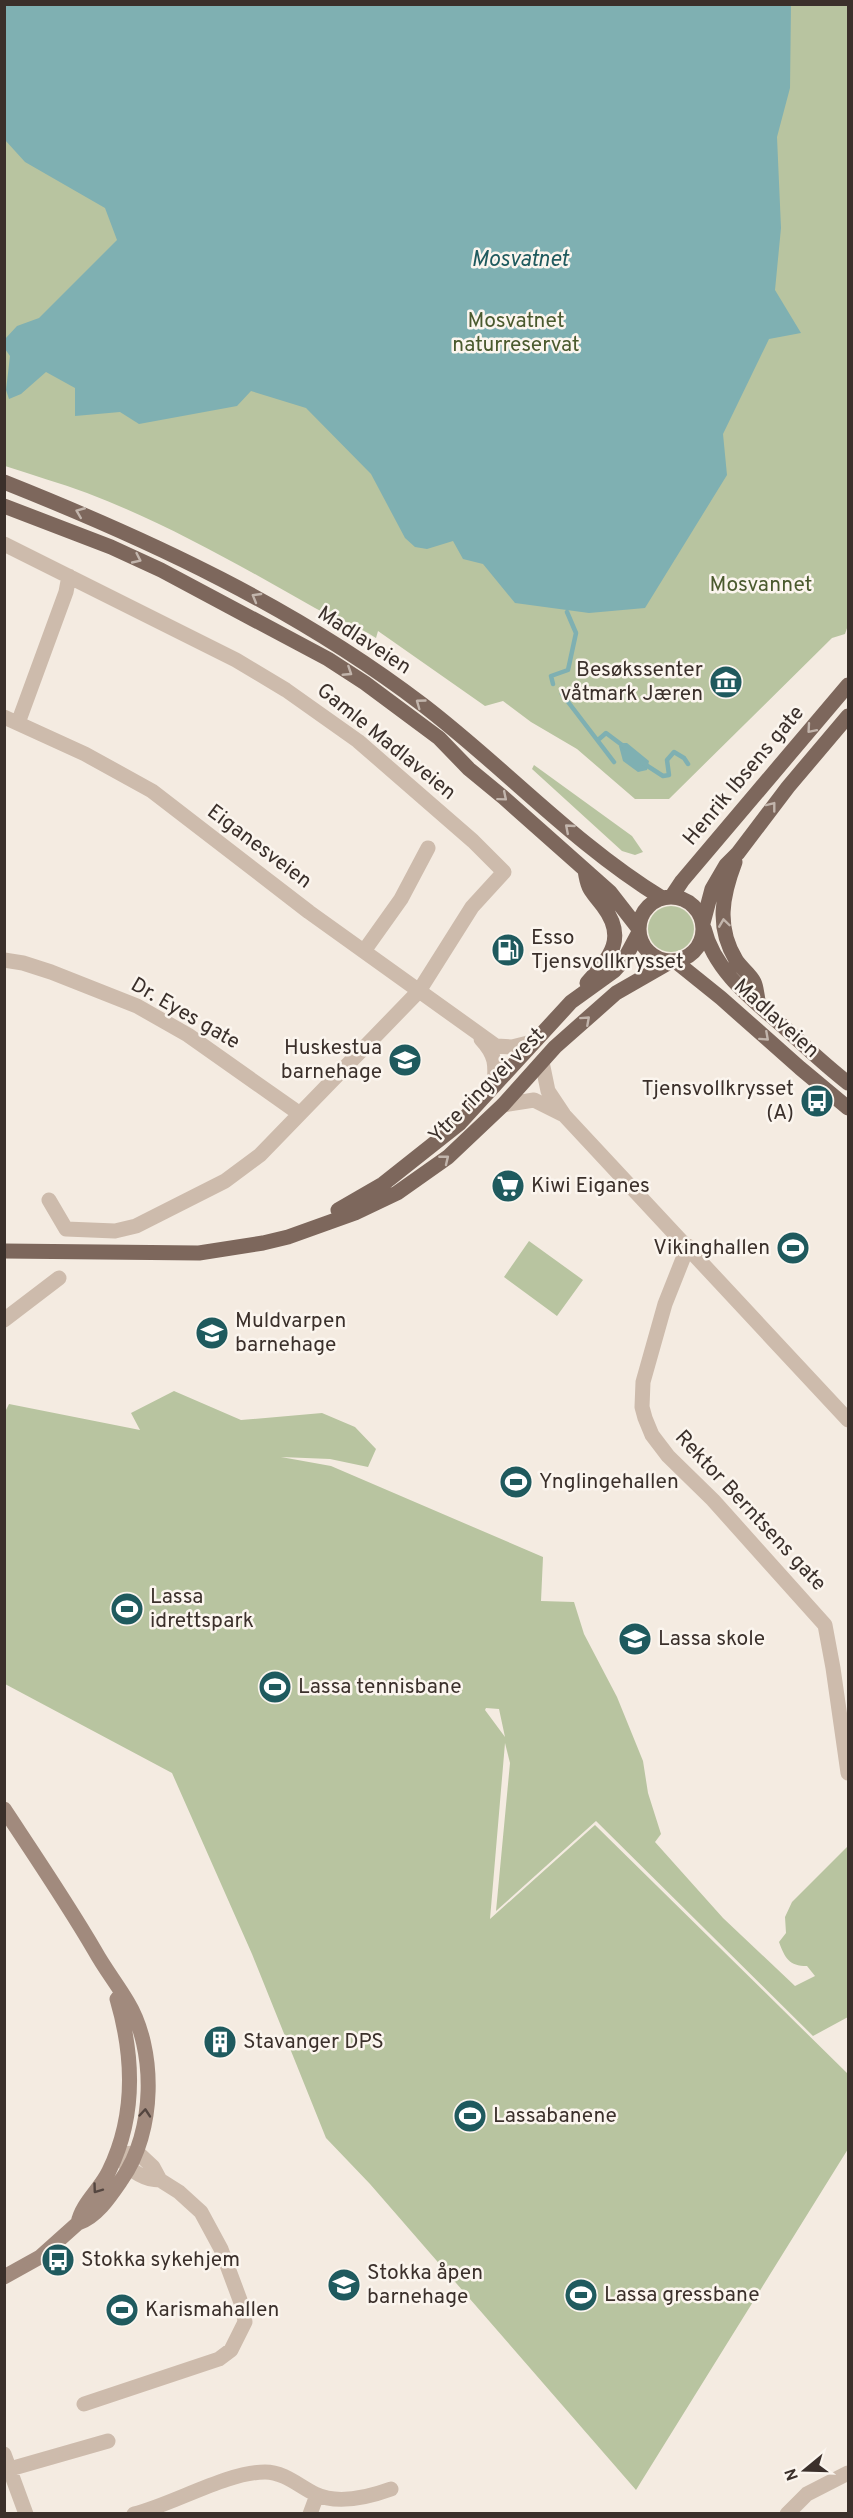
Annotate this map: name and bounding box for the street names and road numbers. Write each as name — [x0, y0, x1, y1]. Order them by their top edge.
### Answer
street label: Madlaveien — [312, 601, 416, 681]
street label: Gamle Madlaveien — [311, 677, 461, 807]
street label: Henrik Ibsens gate — [677, 700, 811, 852]
street label: Eiganesveien — [201, 799, 317, 895]
street label: Dr. Eyes gate — [126, 972, 244, 1056]
street label: Madlaveien — [727, 973, 825, 1065]
street label: Ytre ringvei vest — [423, 1022, 551, 1150]
street label: Rektor Berntsens gate — [668, 1425, 832, 1597]

